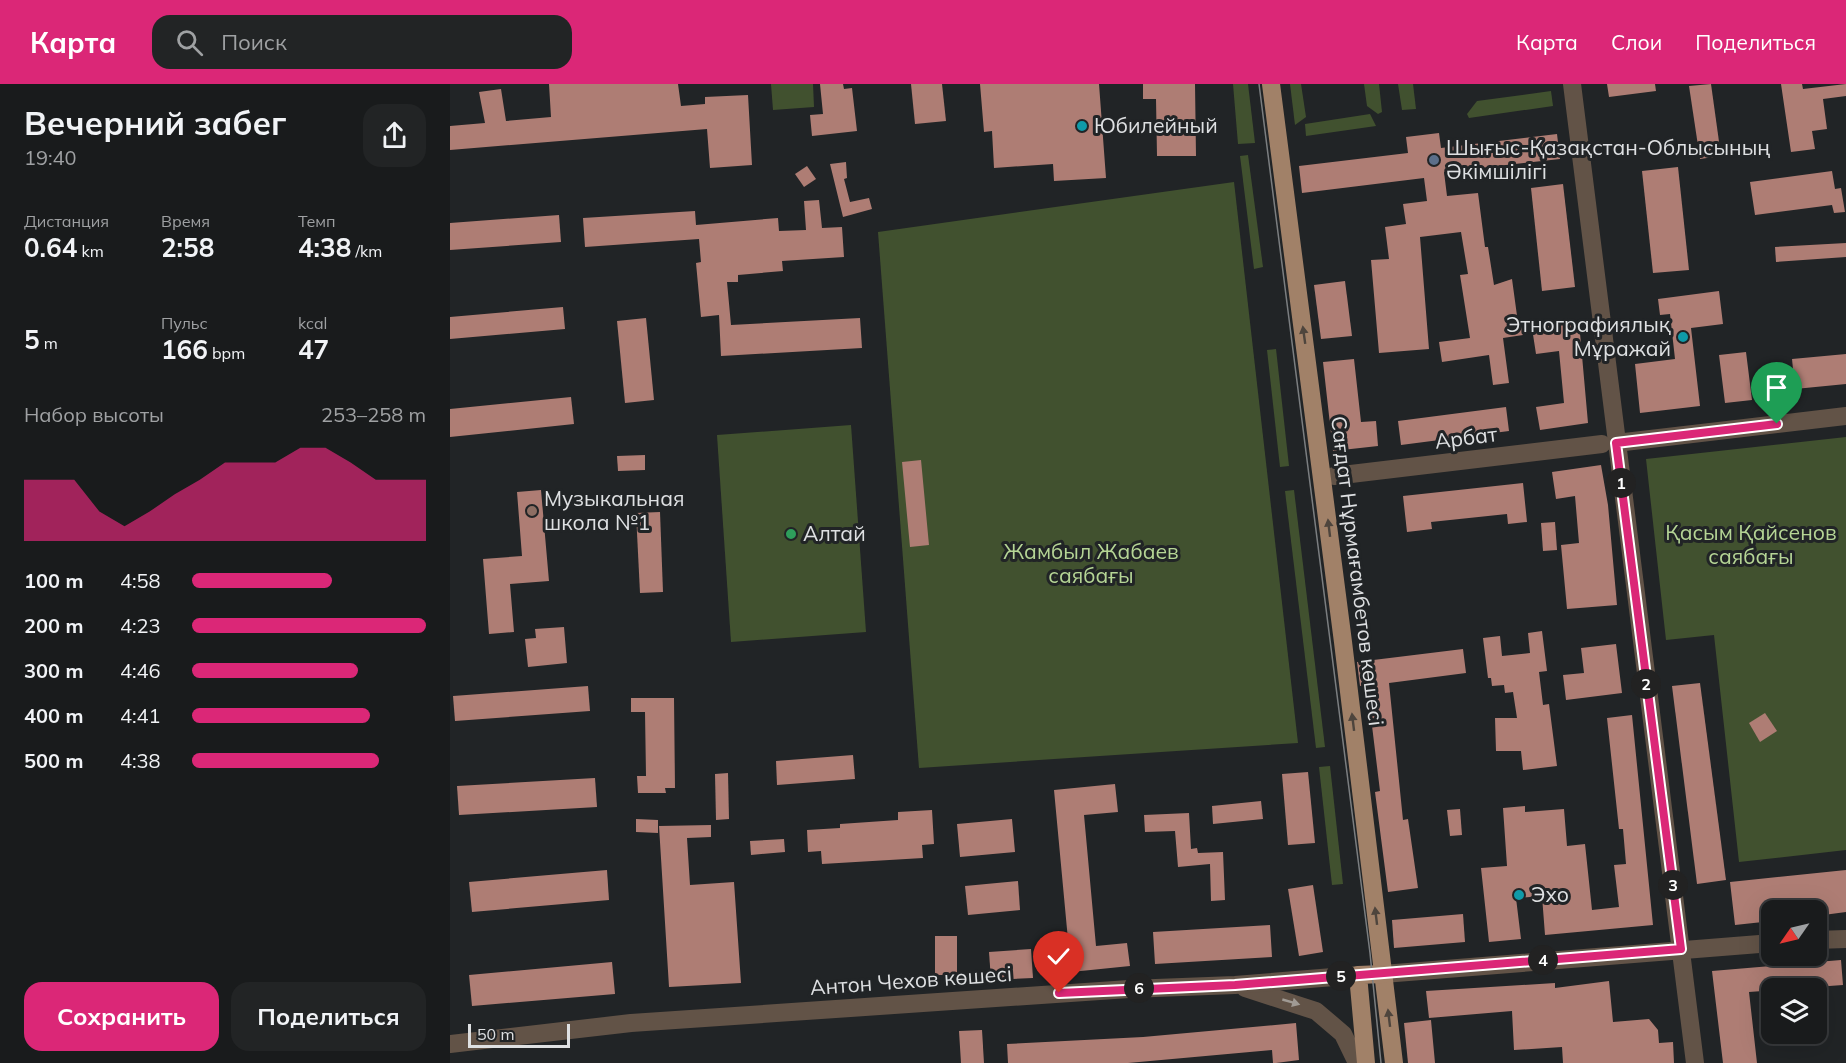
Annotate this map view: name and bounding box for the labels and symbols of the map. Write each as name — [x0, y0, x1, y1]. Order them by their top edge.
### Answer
place label: Юбилейный — [1094, 112, 1218, 138]
marker: Юбилейный — [1075, 119, 1089, 133]
place label: Шығыс-Қазақстан-Облысының Әкімшілігі — [1446, 134, 1770, 184]
marker: Шығыс-Қазақстан-Облысының Әкімшілігі — [1427, 153, 1441, 167]
place label: Этнографиялық Мұражай — [1506, 311, 1671, 361]
one-way arrow — [1300, 325, 1309, 344]
marker: Этнографиялық Мұражай — [1676, 330, 1690, 344]
pin — [1751, 362, 1802, 424]
street label: Сағдат Нұрмағамбетов көшесі — [1326, 414, 1390, 727]
street label: Арбат — [1433, 420, 1499, 454]
pin: 1 — [1606, 468, 1636, 498]
place label: Музыкальная школа №1 — [544, 485, 685, 535]
marker: Музыкальная школа №1 — [525, 504, 539, 518]
one-way arrow — [1324, 519, 1334, 538]
park label: Қасым Қайсенов саябағы — [1665, 519, 1837, 569]
place label: Алтай — [803, 520, 866, 546]
marker: Алтай — [784, 527, 798, 541]
park label: Жамбыл Жабаев саябағы — [1003, 538, 1179, 588]
pin: 2 — [1631, 669, 1661, 699]
one-way arrow — [1348, 712, 1358, 731]
pin: 3 — [1658, 870, 1688, 900]
place label: Эхо — [1531, 881, 1569, 907]
marker: Эхо — [1512, 888, 1526, 902]
north arrow — [1761, 900, 1827, 966]
one-way arrow — [1372, 906, 1381, 925]
pin — [1033, 931, 1084, 993]
pin: 4 — [1528, 945, 1558, 975]
street label: Антон Чехов көшесі — [809, 960, 1013, 1000]
pin: 5 — [1326, 961, 1356, 991]
pin: 6 — [1124, 973, 1154, 1003]
one-way arrow — [1282, 997, 1300, 1007]
one-way arrow — [1384, 1009, 1394, 1028]
scale bar — [468, 1021, 570, 1048]

